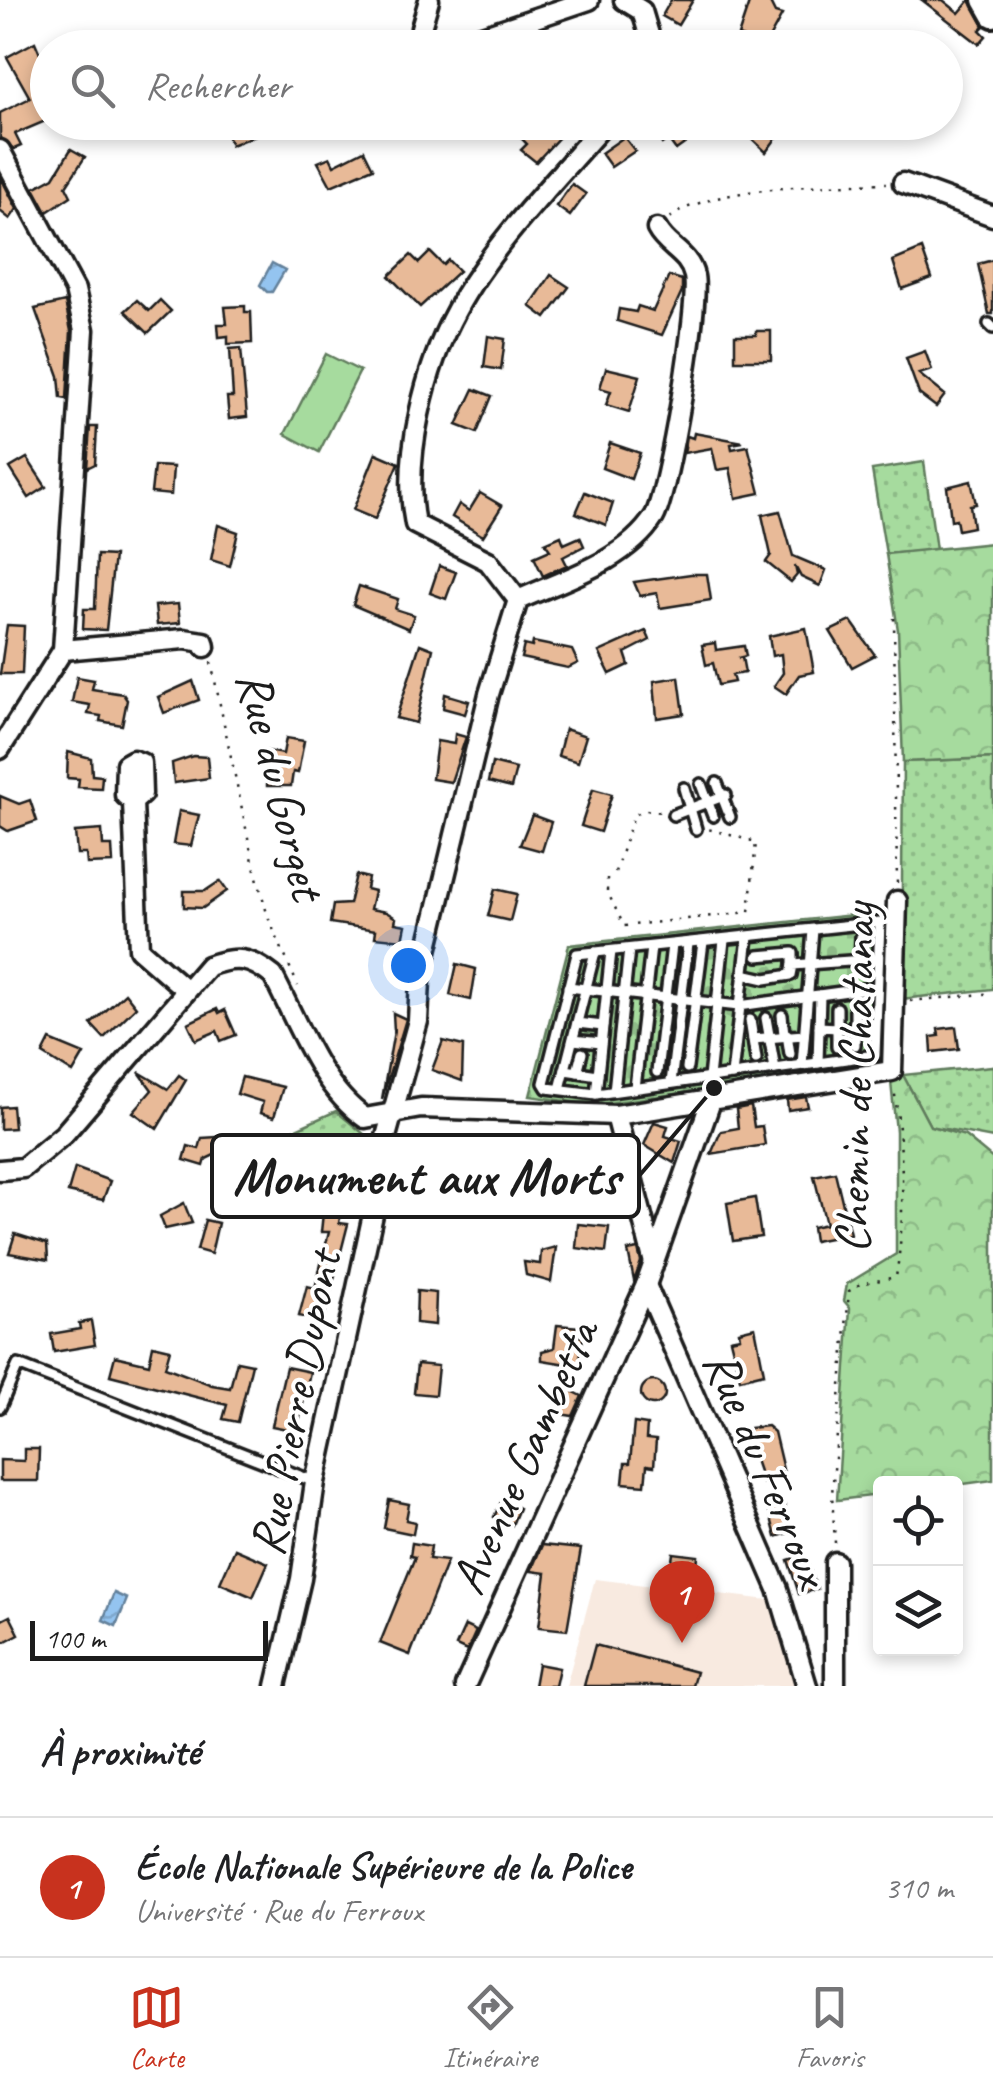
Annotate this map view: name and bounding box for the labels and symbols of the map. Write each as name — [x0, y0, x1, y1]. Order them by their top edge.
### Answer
street label: Rue du Gorget — [222, 664, 341, 910]
street label: Chemin de Chatanay — [820, 899, 890, 1254]
your location — [383, 940, 434, 991]
callout: Monument aux Morts — [212, 1135, 639, 1217]
text: Monument aux Morts — [233, 1144, 624, 1210]
street label: Rue Pierre Dupont — [235, 1241, 356, 1561]
street label: Avenue Gambetta — [436, 1306, 614, 1604]
street label: Rue du Ferroux — [689, 1341, 846, 1599]
pin: 1 — [650, 1560, 714, 1643]
scale bar — [30, 1616, 268, 1660]

